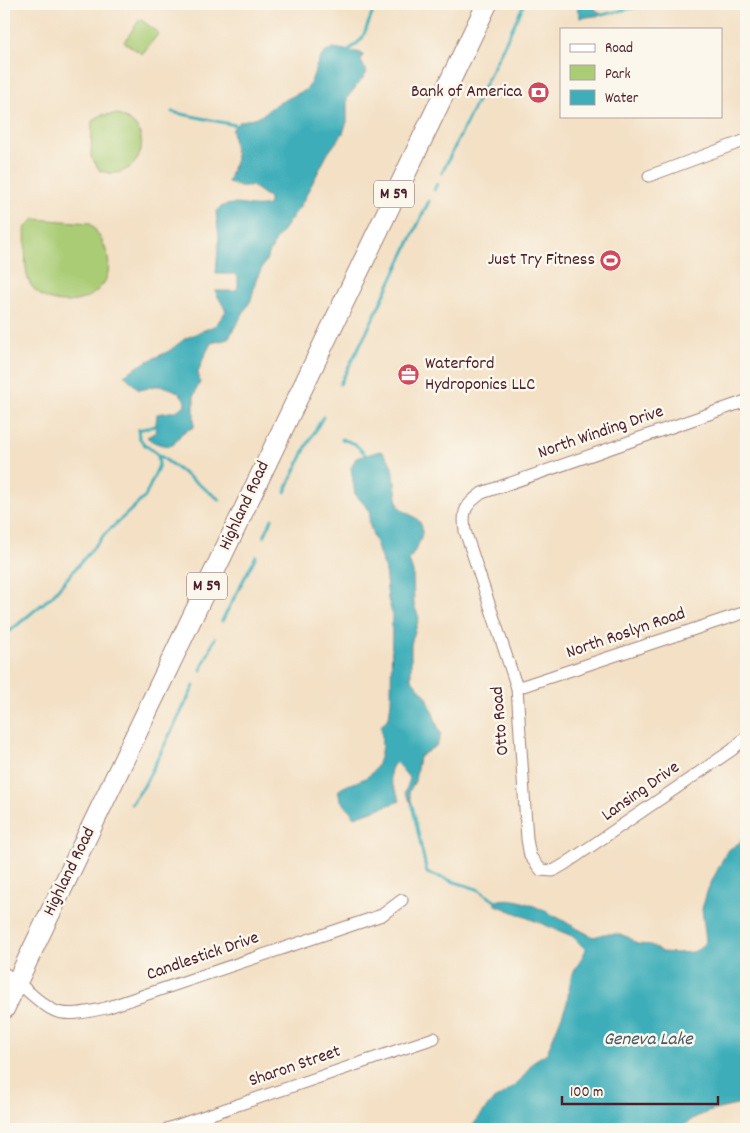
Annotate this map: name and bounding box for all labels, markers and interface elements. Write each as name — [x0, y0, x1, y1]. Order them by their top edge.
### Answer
legend — [560, 28, 722, 118]
text: Road — [605, 38, 633, 60]
text: Park — [605, 64, 631, 86]
place label: Bank of America — [411, 80, 523, 105]
bank icon: Bank of America — [526, 80, 550, 104]
text: Water — [605, 88, 639, 110]
road number: M 59 — [374, 180, 414, 208]
place label: Just Try Fitness — [488, 248, 595, 273]
sports icon: Just Try Fitness — [599, 248, 623, 272]
place label: Waterford Hydroponics LLC — [425, 352, 535, 398]
office icon: Waterford Hydroponics LLC — [397, 362, 421, 386]
street label: North Winding Drive — [535, 400, 667, 466]
street label: Highland Road — [213, 457, 277, 555]
road number: M 59 — [187, 572, 227, 600]
street label: North Roslyn Road — [563, 602, 689, 666]
street label: Otto Road — [486, 685, 516, 757]
street label: Lansing Drive — [597, 756, 685, 828]
street label: Highland Road — [38, 823, 102, 921]
street label: Candlestick Drive — [144, 926, 263, 988]
water label: Geneva Lake — [603, 1027, 694, 1054]
street label: Sharon Street — [246, 1040, 345, 1094]
scale bar — [562, 1073, 719, 1105]
text: 100 m — [570, 1082, 603, 1104]

